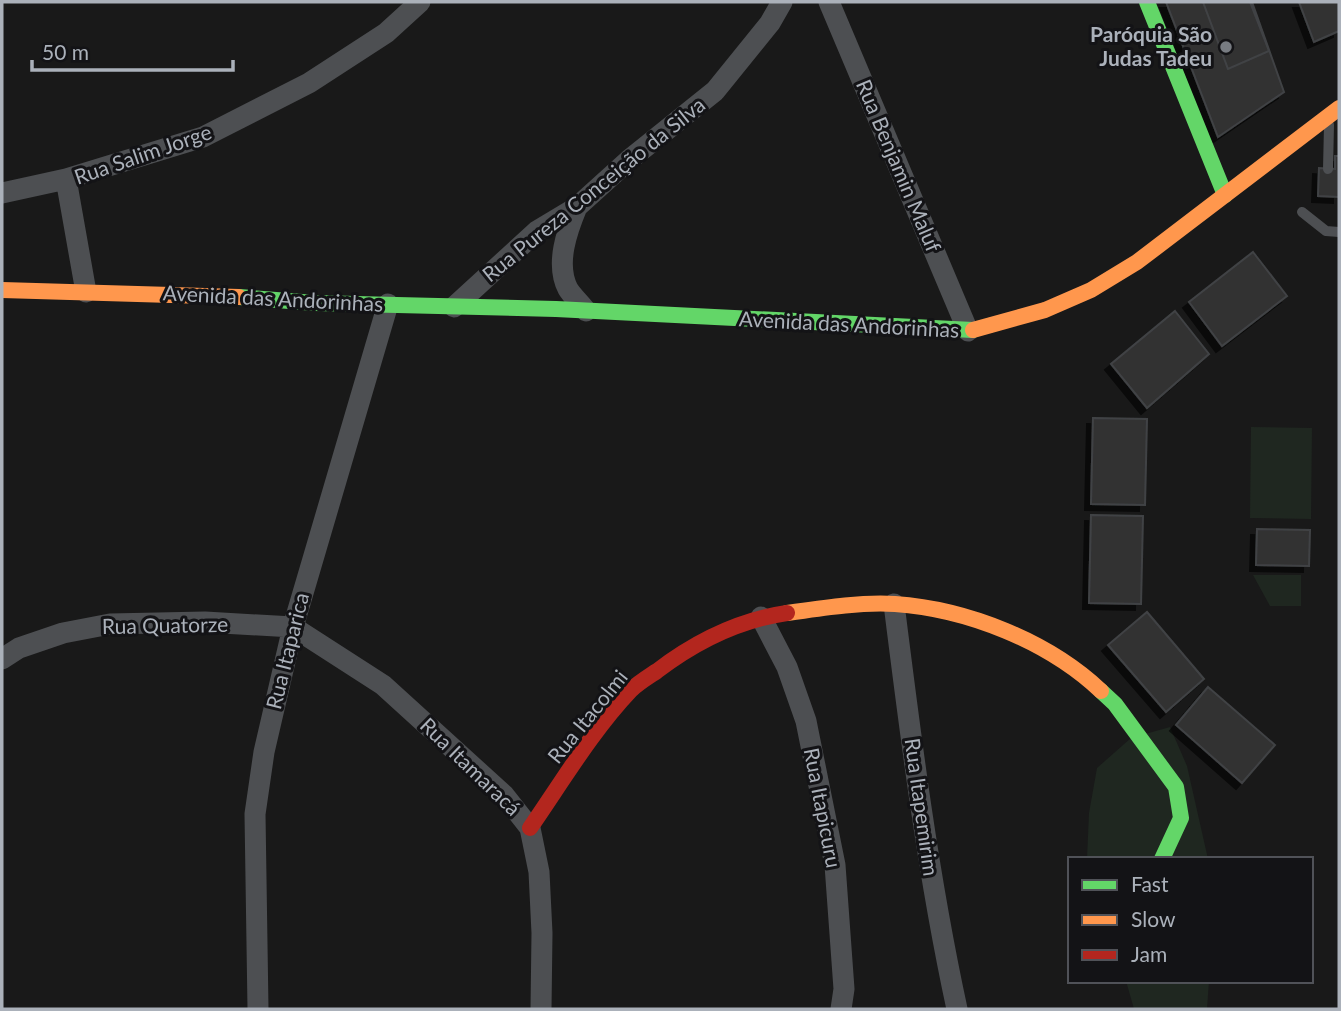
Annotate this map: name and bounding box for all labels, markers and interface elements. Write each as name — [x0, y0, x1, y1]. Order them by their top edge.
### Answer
place label: Paróquia São Judas Tadeu — [1090, 21, 1212, 70]
scale bar — [32, 28, 233, 72]
text: 50 m — [42, 39, 89, 64]
marker: Paróquia São Judas Tadeu — [1218, 39, 1234, 55]
street label: Rua Benjamin Maluf — [852, 75, 947, 256]
street label: Rua Pureza Conceição da Silva — [477, 91, 709, 286]
street label: Rua Salim Jorge — [71, 118, 214, 189]
street label: Avenida das Andorinhas — [162, 279, 384, 316]
street label: Avenida das Andorinhas — [738, 305, 960, 342]
street label: Rua Itaparica — [260, 590, 313, 711]
street label: Rua Quatorze — [102, 611, 228, 638]
street label: Rua Itacolmi — [542, 664, 632, 768]
street label: Rua Itamaracá — [416, 712, 526, 820]
street label: Rua Itapemirim — [900, 736, 945, 877]
street label: Rua Itapicuru — [800, 746, 847, 870]
legend — [1068, 857, 1313, 983]
text: Fast — [1131, 871, 1169, 896]
text: Slow — [1131, 906, 1176, 931]
text: Jam — [1131, 941, 1167, 966]

